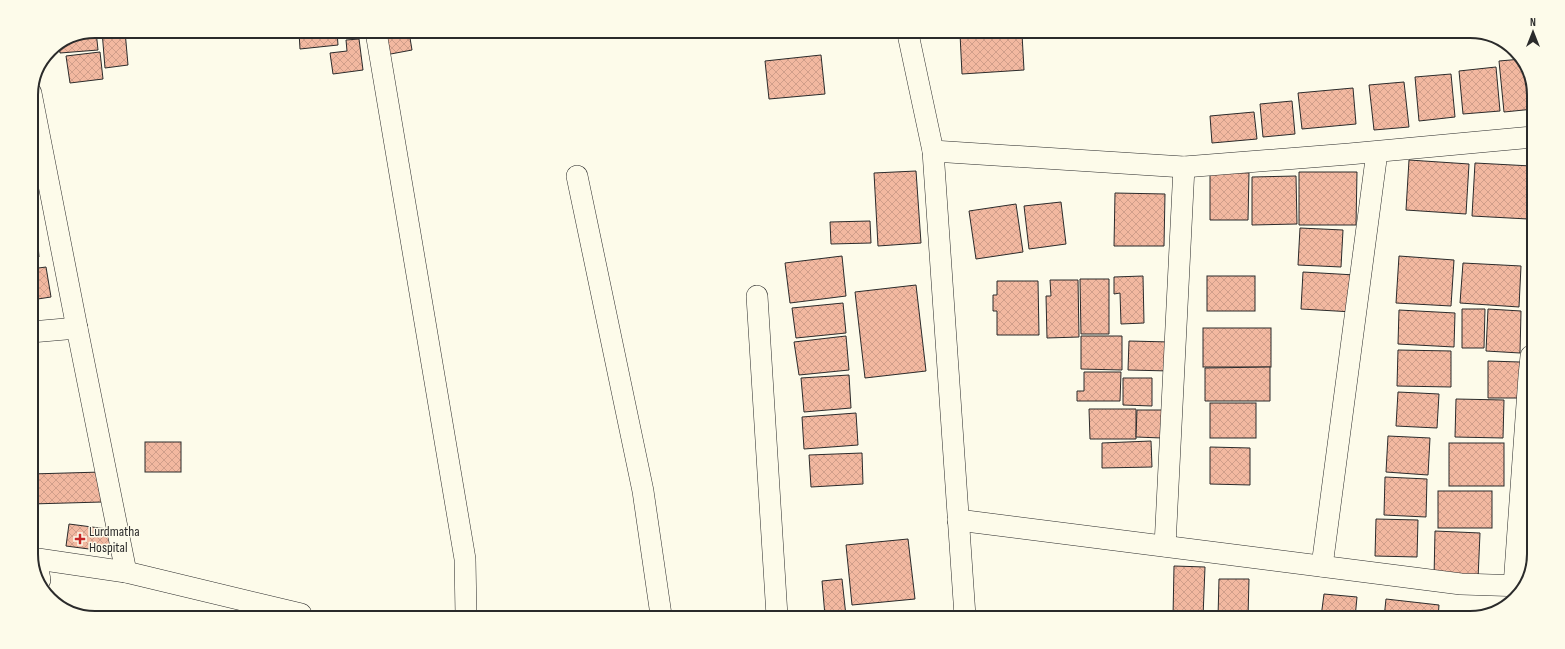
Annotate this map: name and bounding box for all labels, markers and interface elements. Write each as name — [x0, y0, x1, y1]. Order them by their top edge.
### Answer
north arrow — [1513, 12, 1553, 52]
text: N — [1530, 16, 1536, 29]
place label: Lurdmatha Hospital — [89, 523, 140, 556]
marker: Lurdmatha Hospital — [74, 533, 86, 545]

